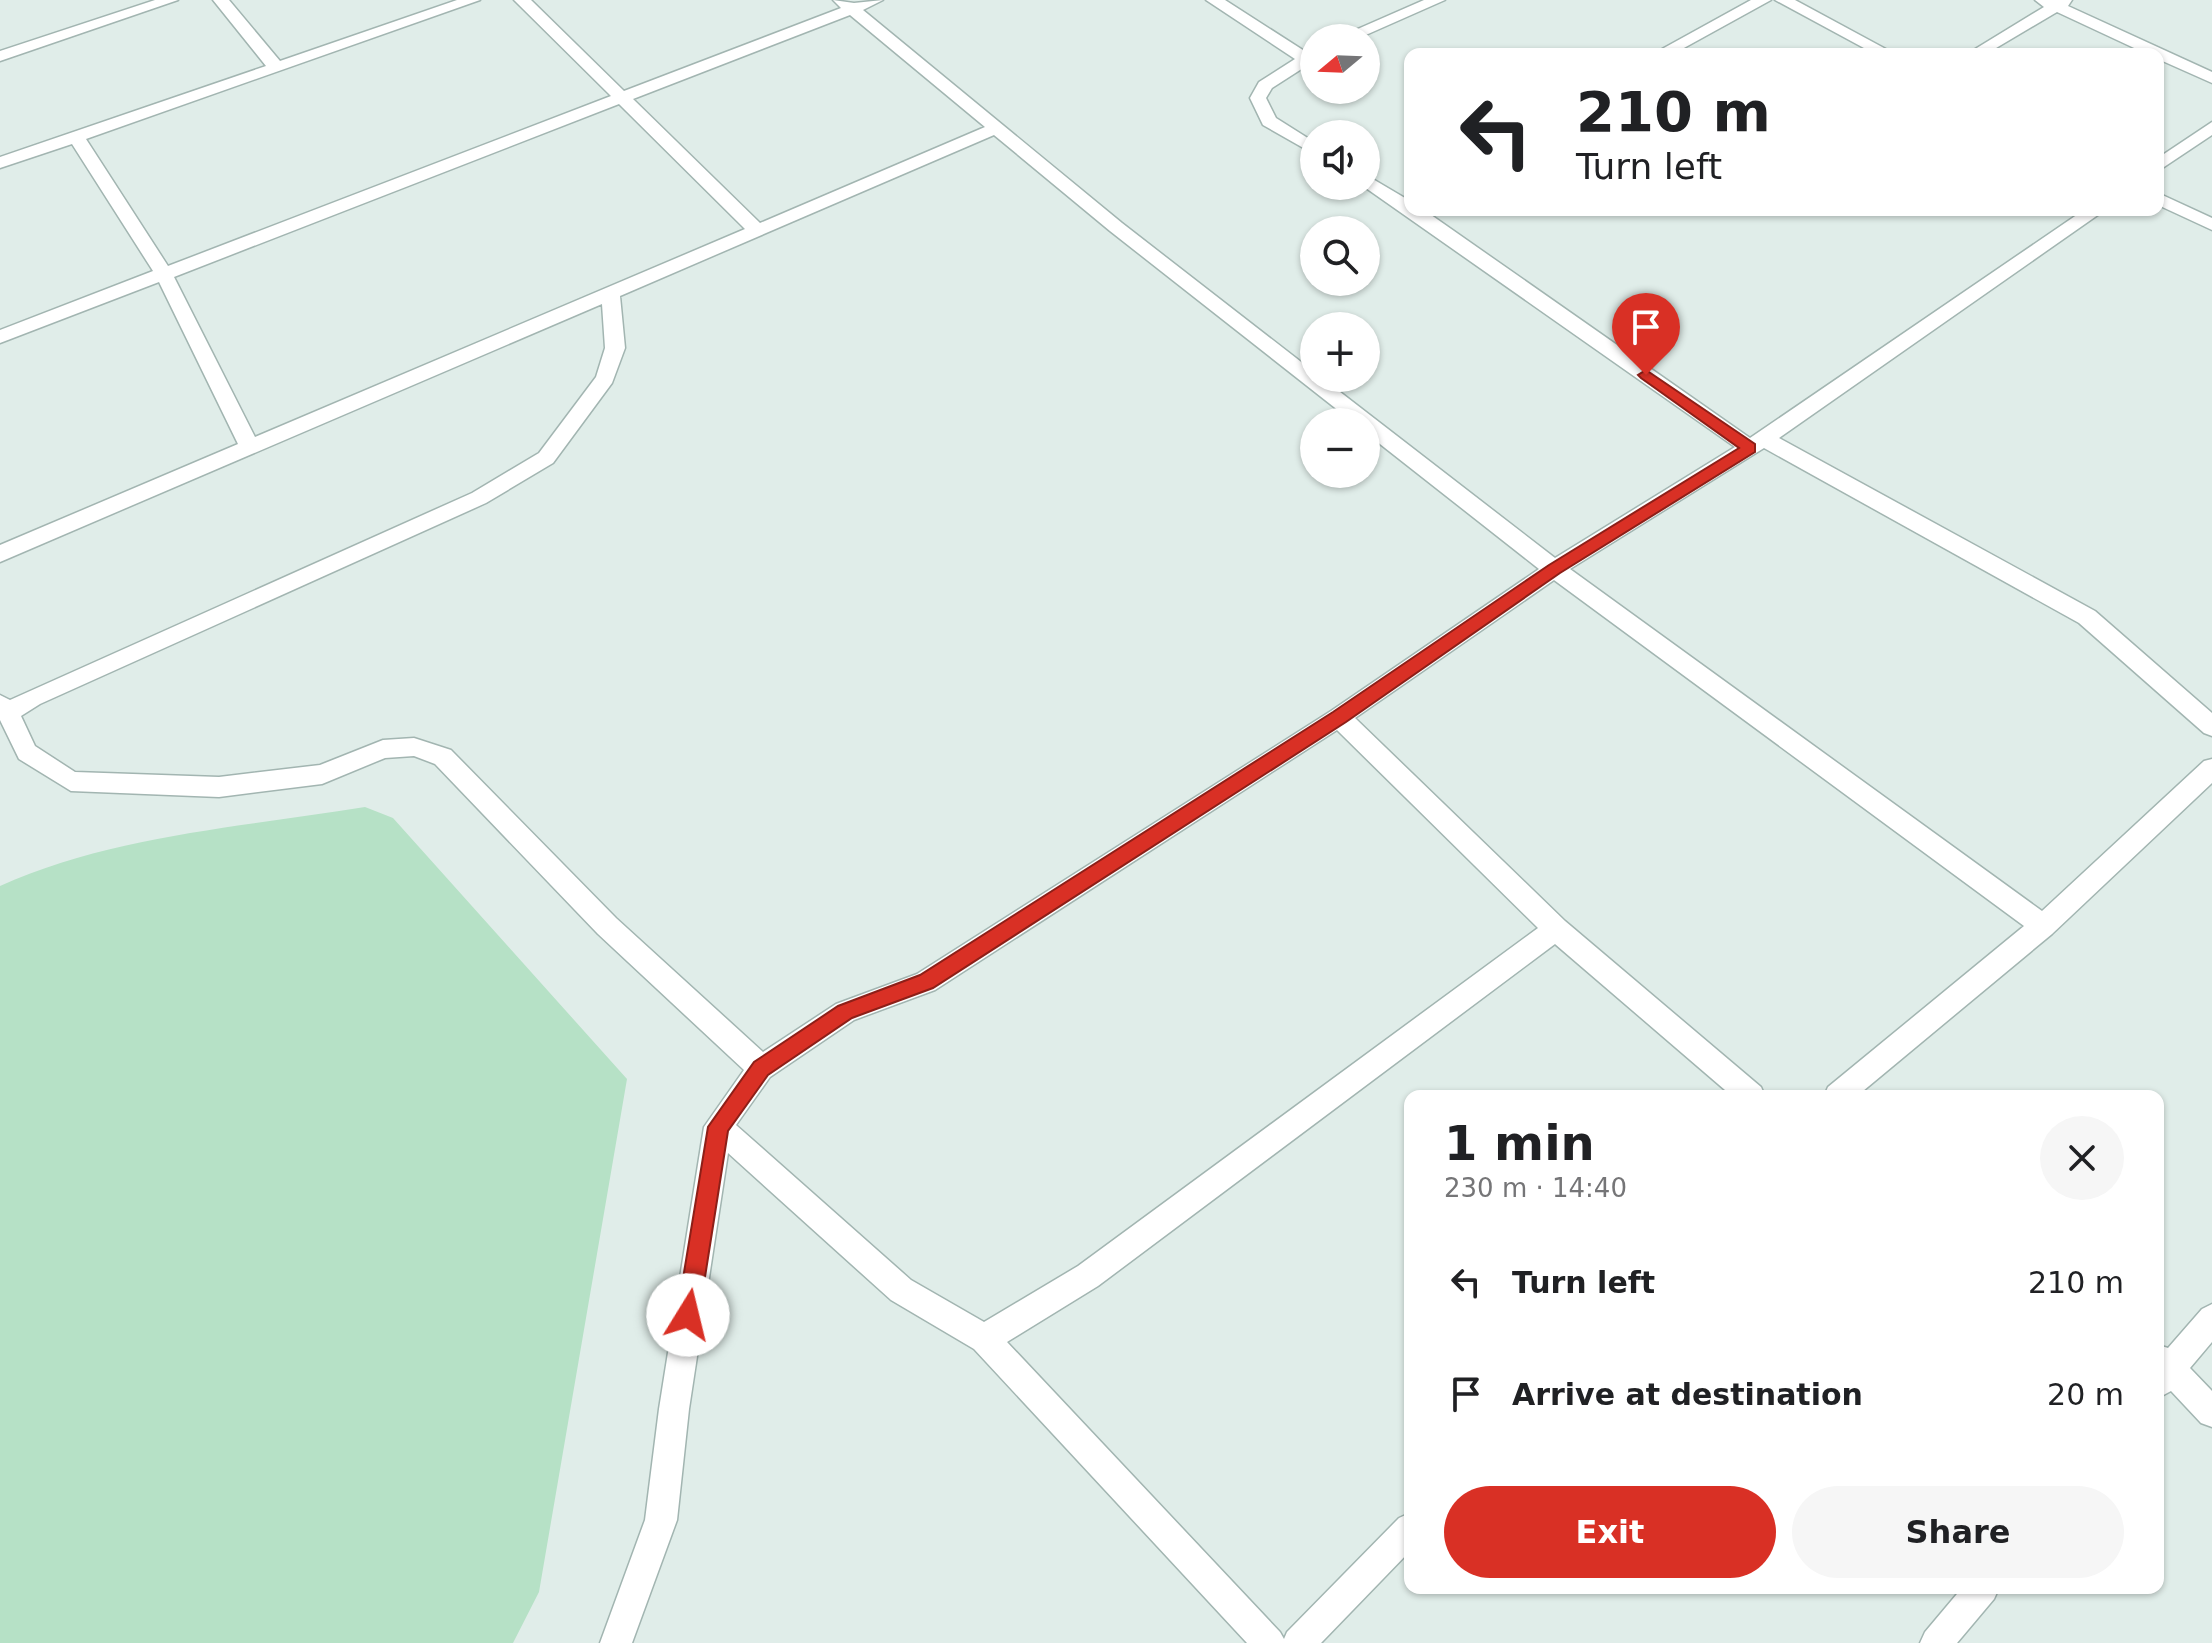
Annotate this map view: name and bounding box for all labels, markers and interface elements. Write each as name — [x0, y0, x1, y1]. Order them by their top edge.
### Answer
north arrow — [1300, 24, 1380, 104]
map controls — [1300, 24, 1380, 488]
text: 210 m — [1576, 79, 1771, 144]
icon: left — [1444, 80, 1548, 184]
button: sound — [1300, 120, 1380, 200]
text: Turn left — [1576, 146, 1722, 187]
button: search — [1300, 216, 1380, 296]
pin — [1612, 293, 1680, 375]
icon: arrive — [1624, 305, 1668, 349]
button: + — [1300, 312, 1380, 392]
button: − — [1300, 408, 1380, 488]
text: 1 min — [1444, 1115, 1595, 1171]
button: close — [2040, 1116, 2124, 1200]
text: 230 m · 14:40 — [1444, 1173, 1627, 1203]
icon: left — [1444, 1260, 1488, 1304]
text: Turn left — [1512, 1265, 1655, 1300]
text: 210 m — [2028, 1265, 2124, 1300]
position arrow — [646, 1273, 730, 1357]
icon: arrive — [1444, 1372, 1488, 1416]
text: Arrive at destination — [1512, 1377, 1863, 1412]
text: 20 m — [2047, 1377, 2124, 1412]
button: Exit — [1444, 1486, 1776, 1578]
button: Share — [1792, 1486, 2124, 1578]

